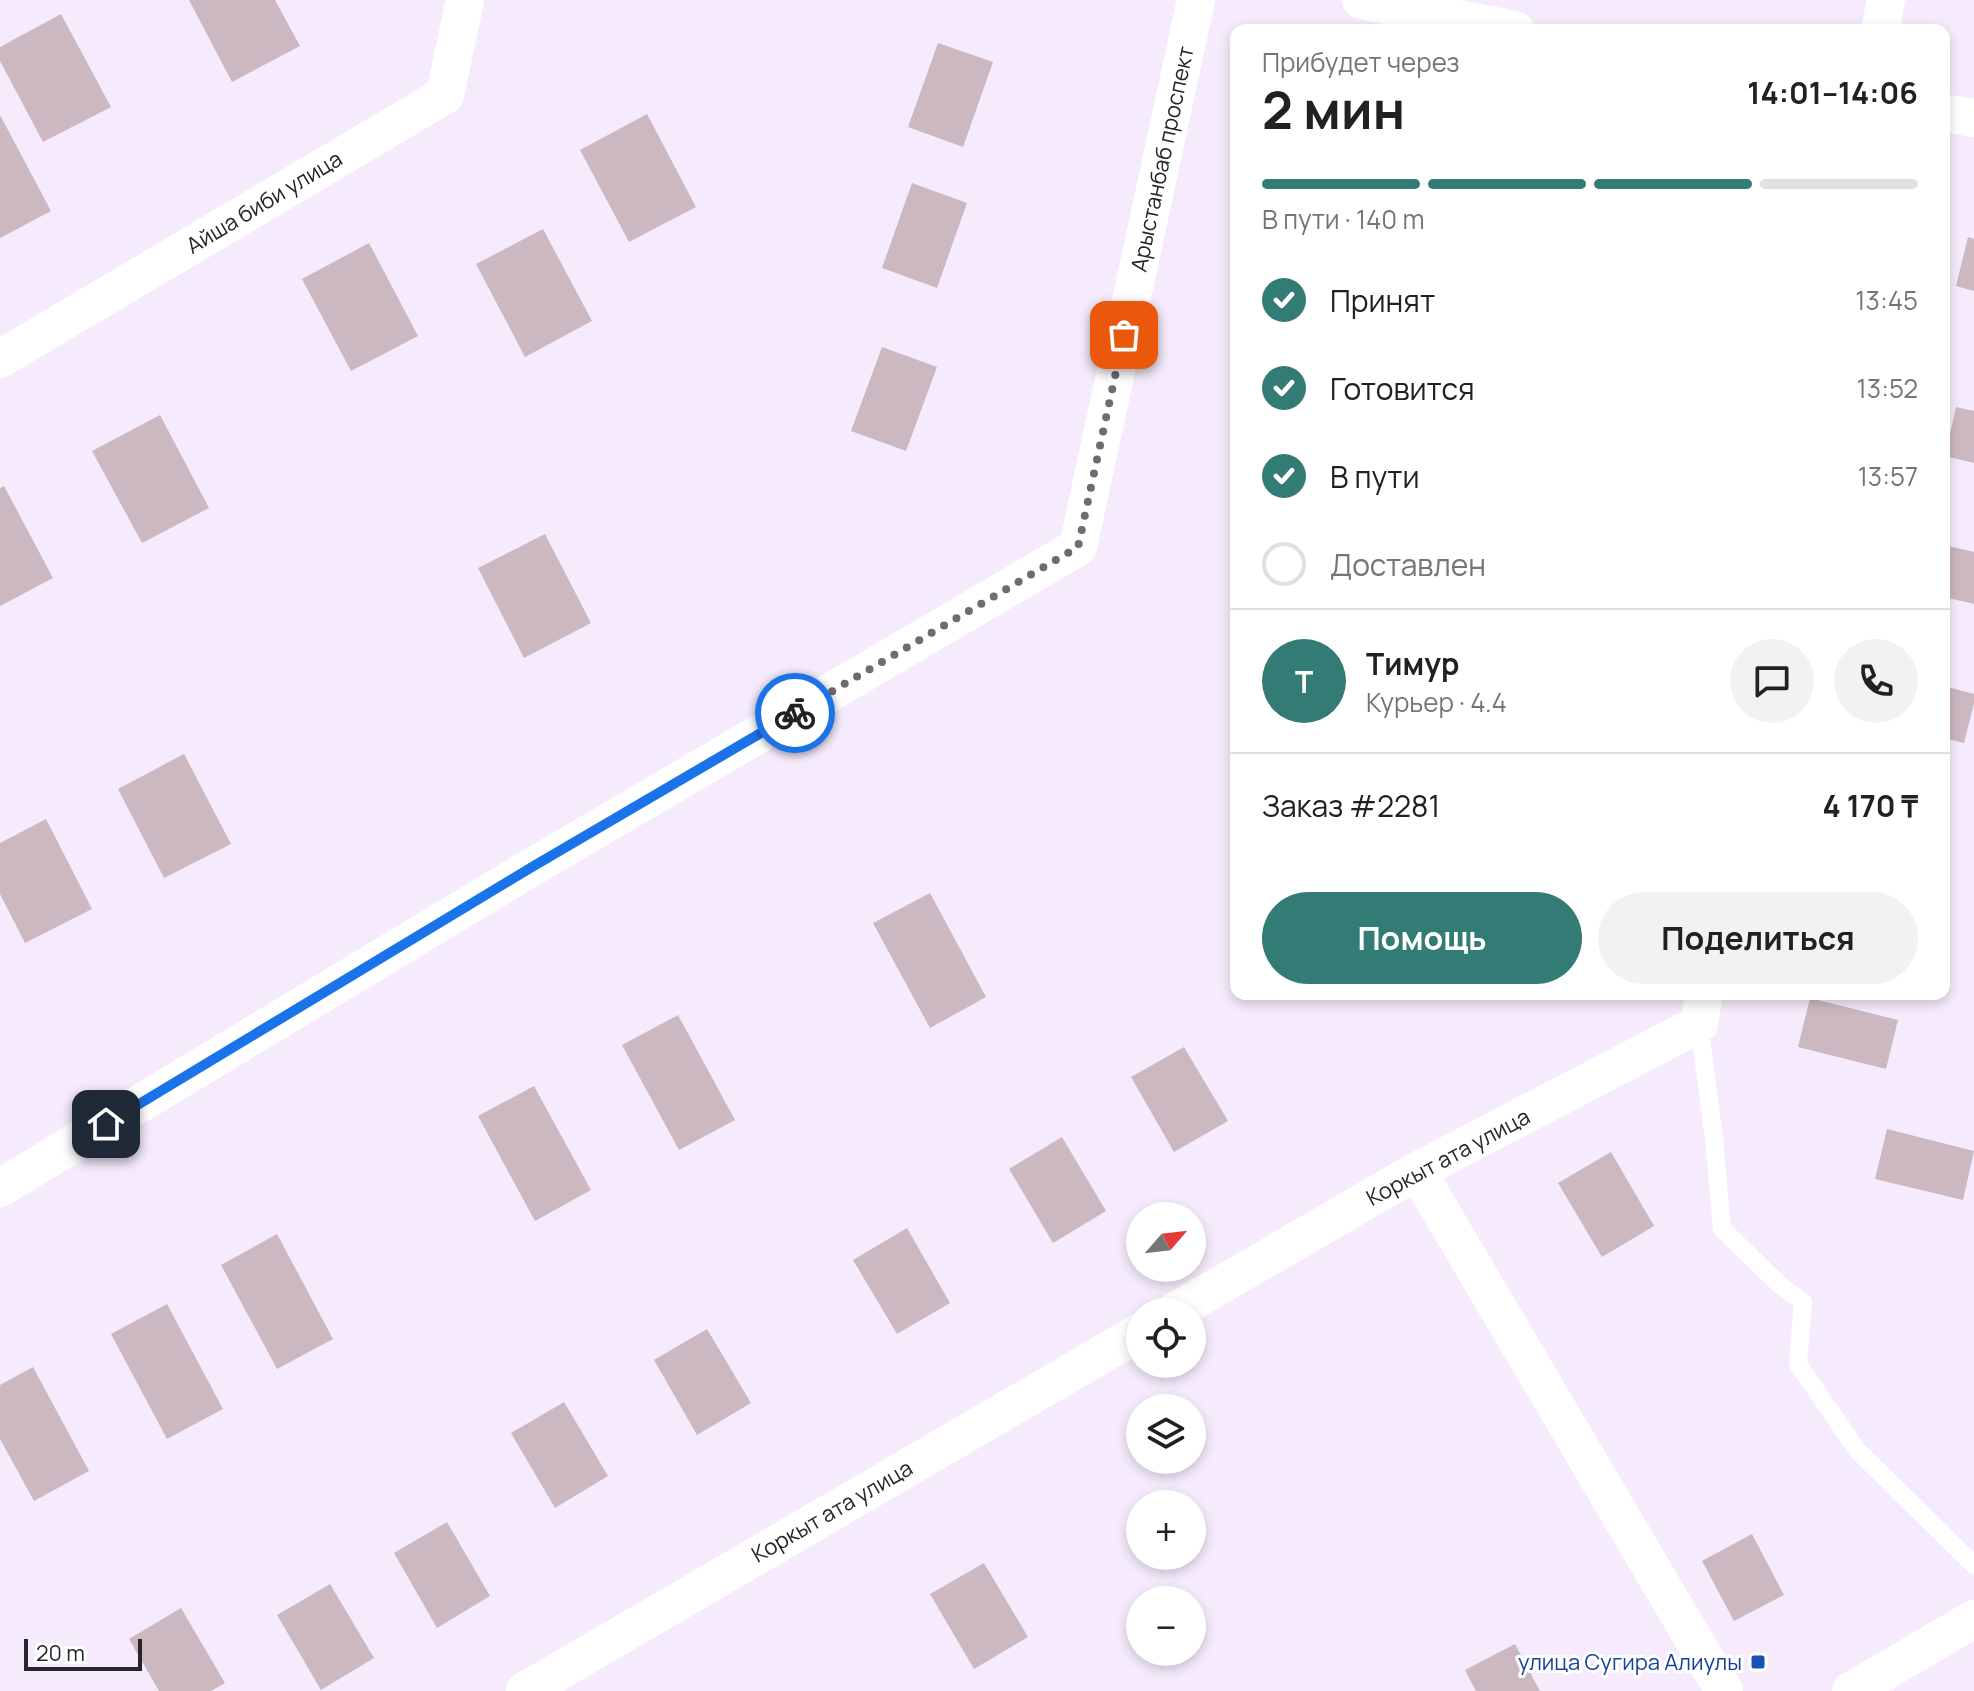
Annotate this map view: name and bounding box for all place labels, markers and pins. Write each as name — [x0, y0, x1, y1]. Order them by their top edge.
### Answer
pin — [1090, 301, 1158, 369]
pin — [72, 1090, 140, 1158]
place label: улица Сугира Алиулы — [1518, 1647, 1742, 1677]
marker: улица Сугира Алиулы — [1749, 1653, 1767, 1671]

